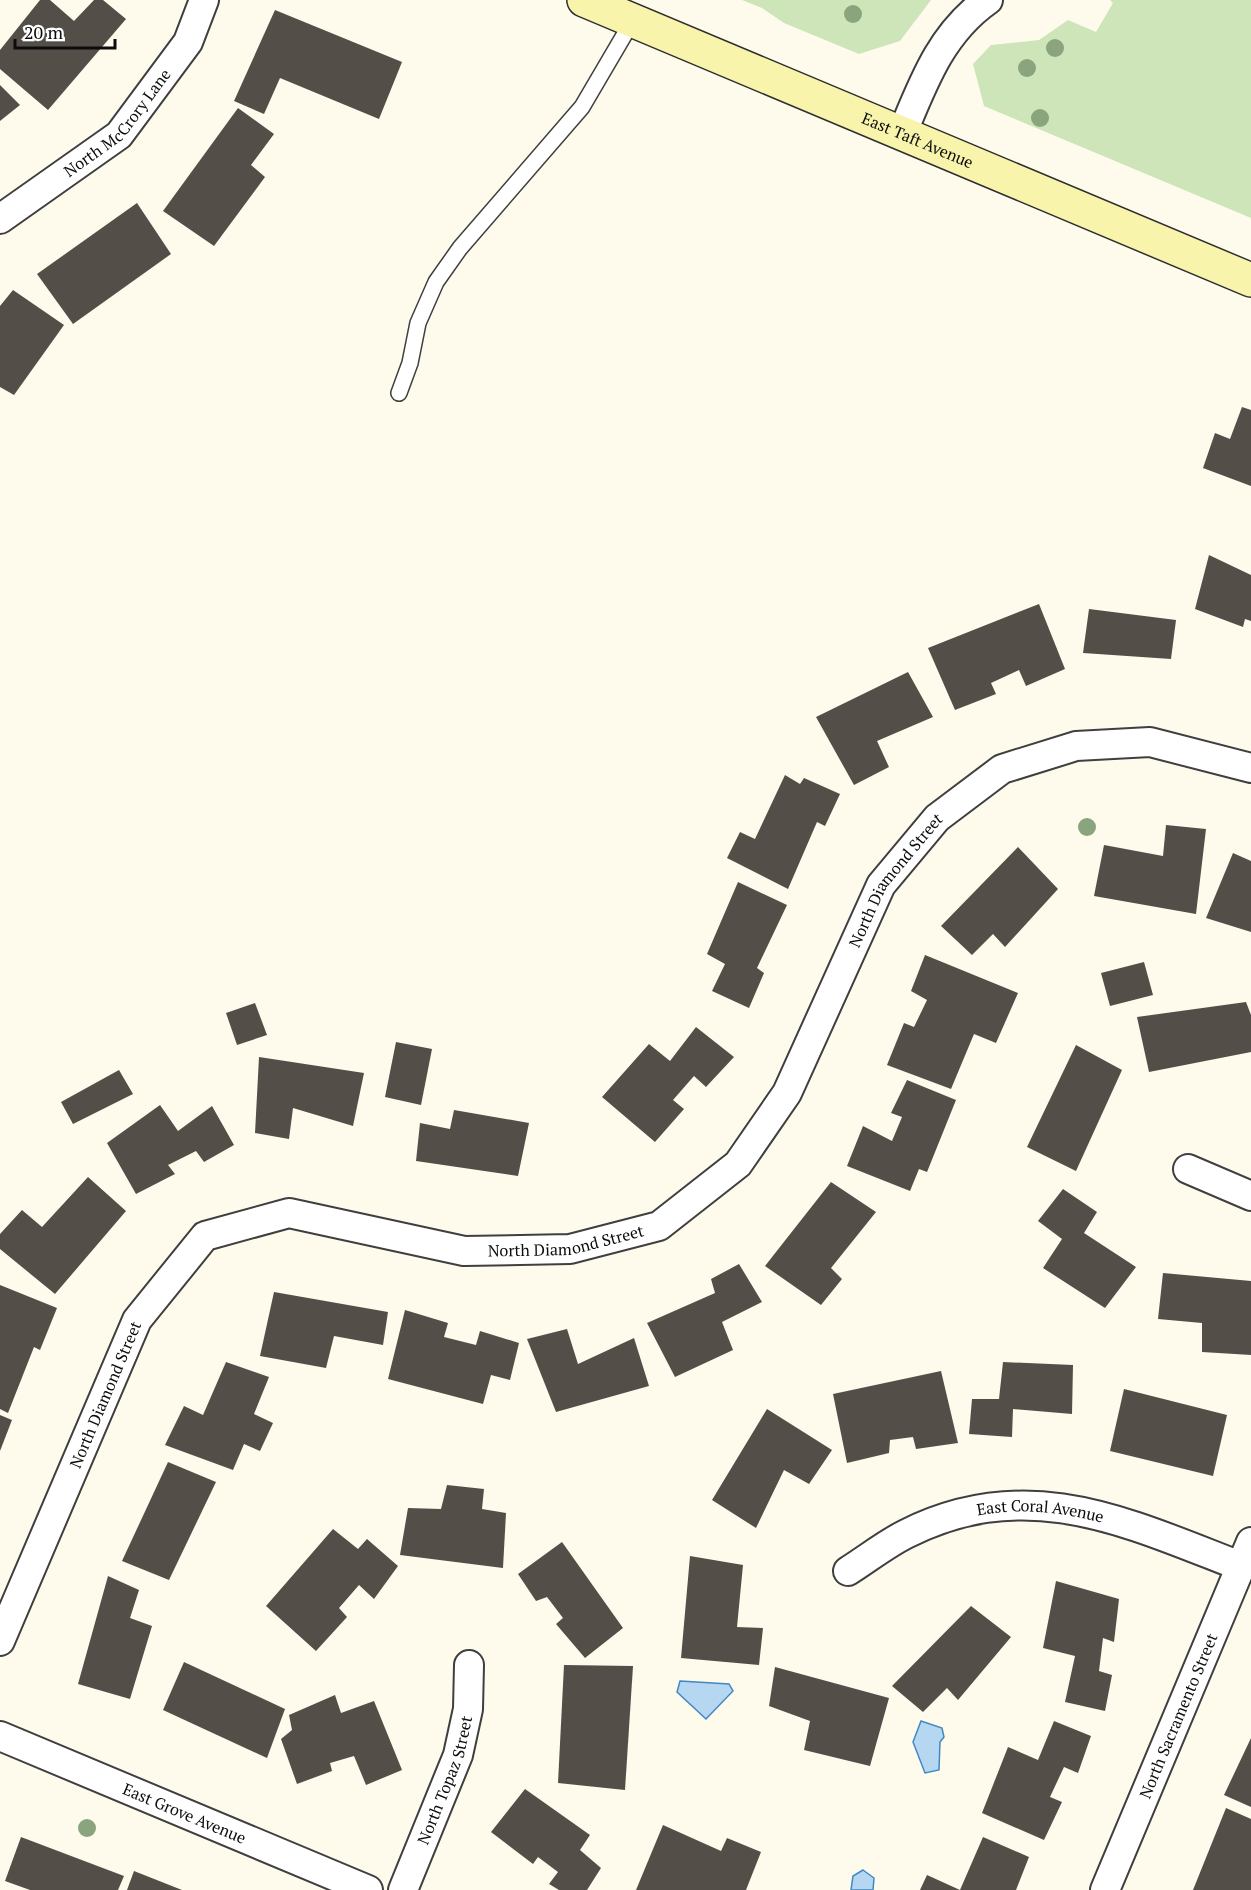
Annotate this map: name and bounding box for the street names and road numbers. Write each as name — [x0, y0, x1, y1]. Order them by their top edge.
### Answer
street label: North McCrory Lane — [59, 64, 176, 182]
street label: East Taft Avenue — [859, 107, 977, 173]
street label: North Diamond Street — [843, 807, 946, 951]
street label: North Diamond Street — [488, 1219, 646, 1262]
street label: North Diamond Street — [64, 1318, 146, 1471]
street label: East Coral Avenue — [975, 1494, 1106, 1528]
street label: North Sacramento Street — [1134, 1630, 1223, 1802]
street label: North Topaz Street — [412, 1714, 477, 1848]
street label: East Grove Avenue — [119, 1778, 250, 1849]

